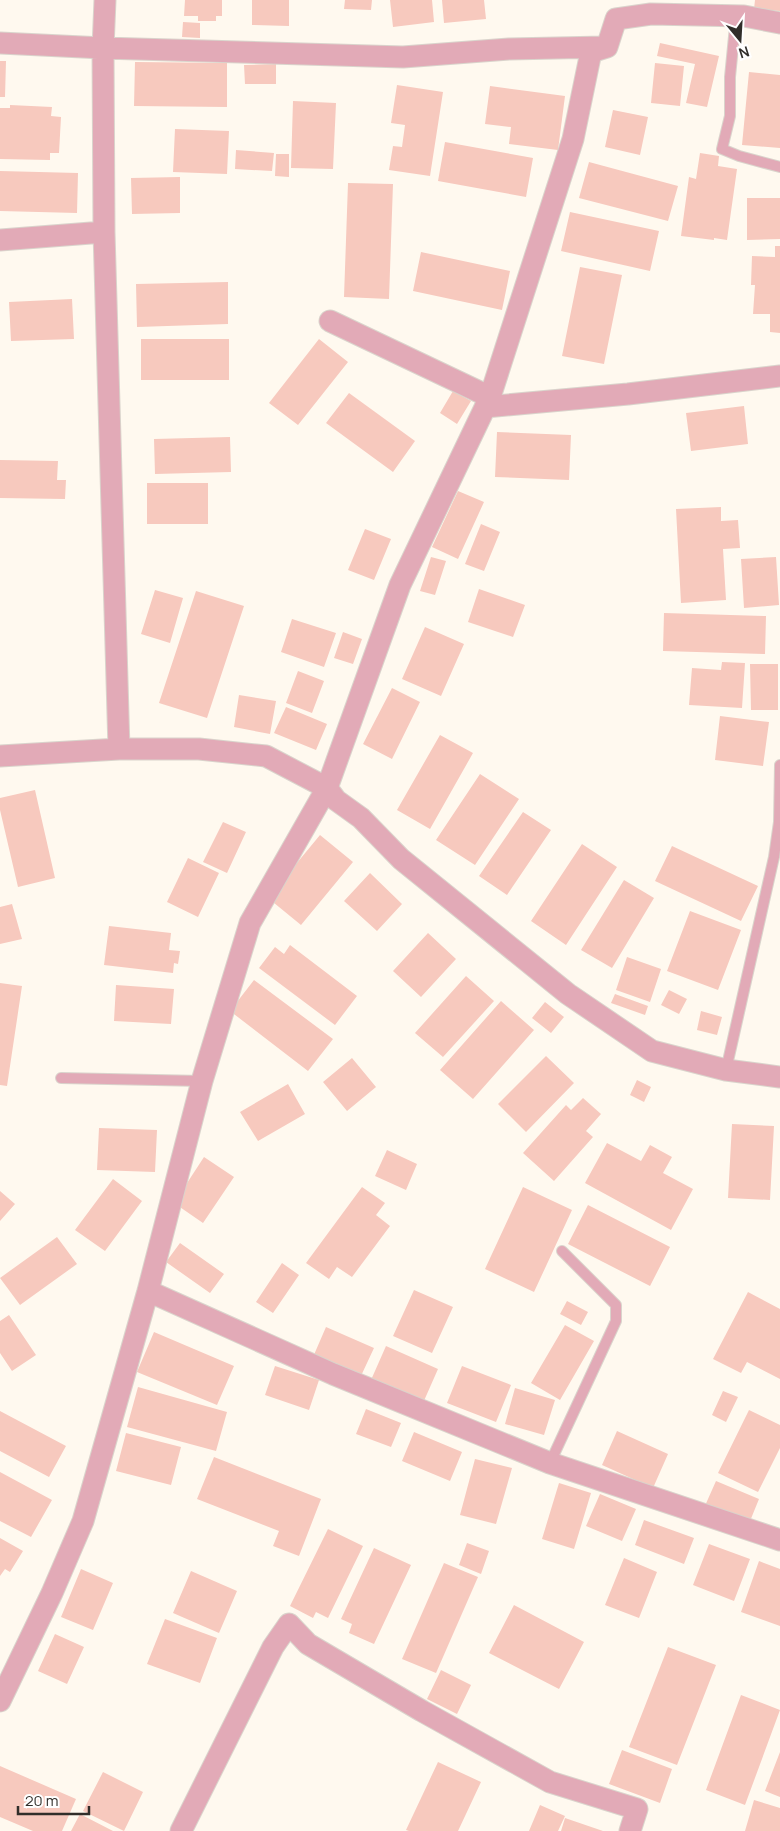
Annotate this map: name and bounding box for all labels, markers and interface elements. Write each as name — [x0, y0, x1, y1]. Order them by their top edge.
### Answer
north arrow — [715, 15, 765, 65]
text: N — [736, 42, 752, 63]
scale bar — [18, 1784, 89, 1816]
text: 20 m — [25, 1790, 58, 1811]

